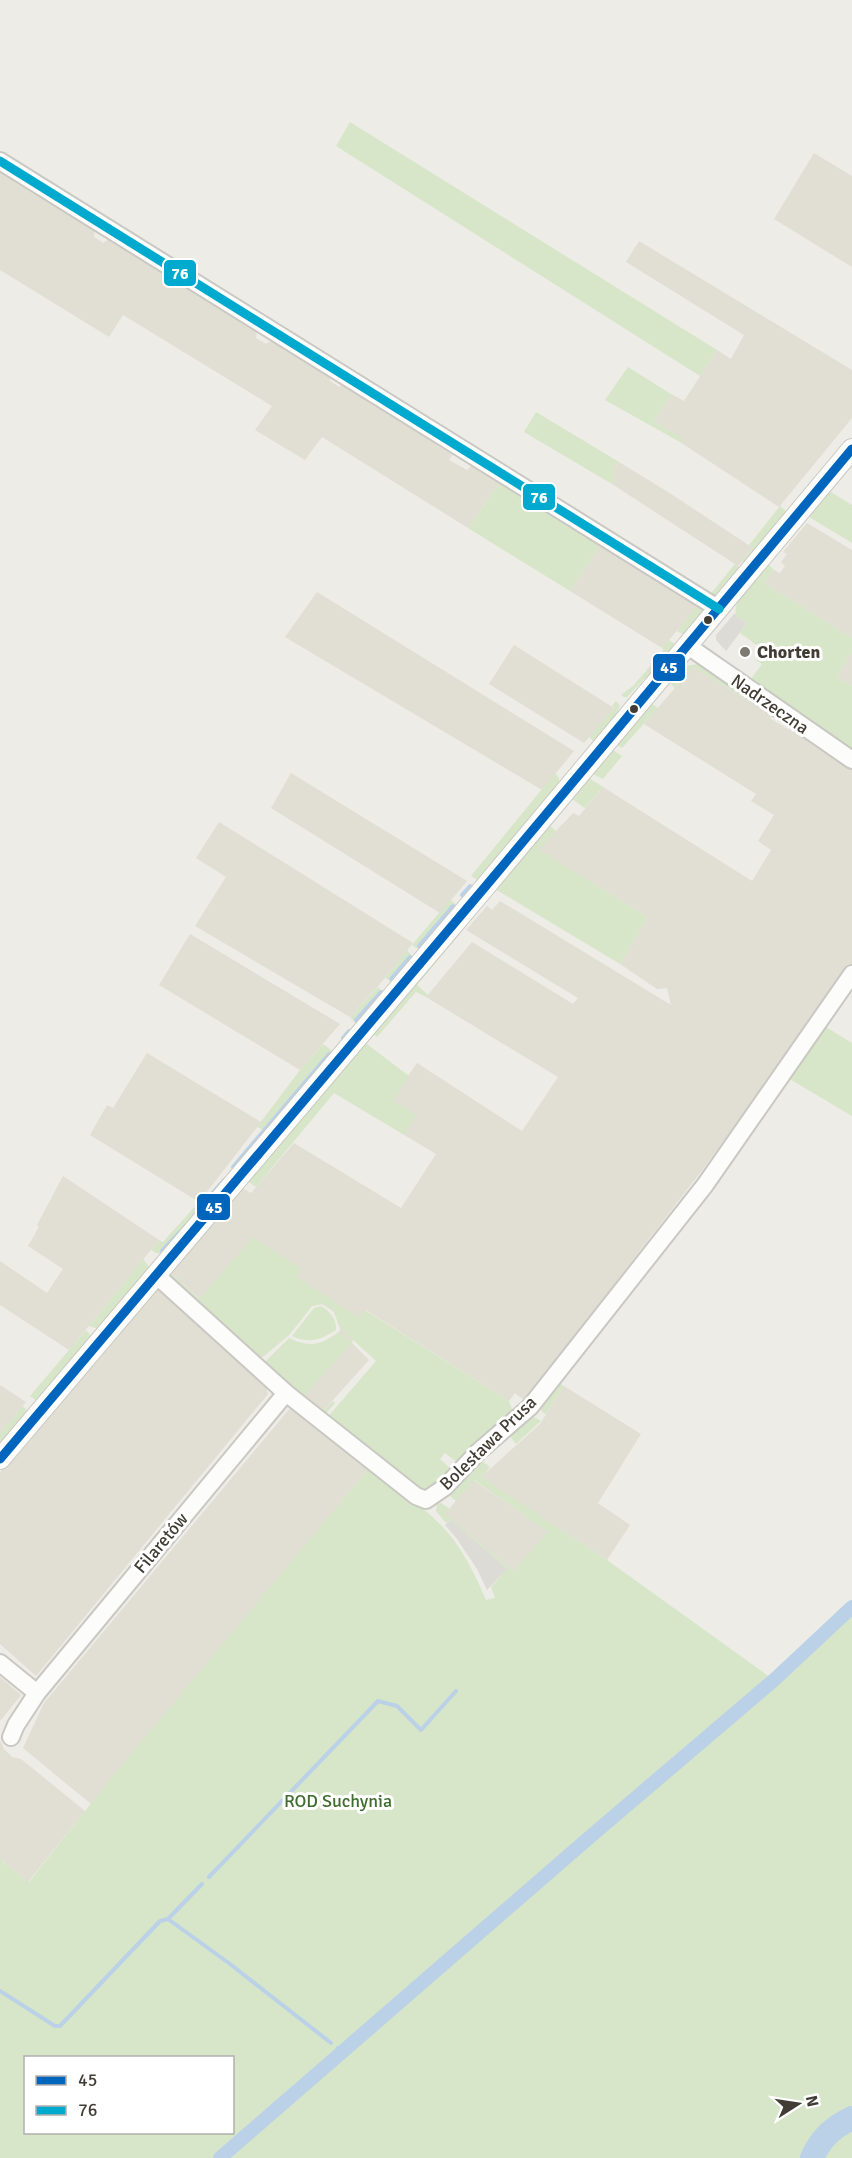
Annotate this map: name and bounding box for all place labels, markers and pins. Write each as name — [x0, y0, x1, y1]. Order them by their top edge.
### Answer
unlabelled marker — [702, 614, 714, 626]
place label: Chorten — [757, 641, 820, 663]
marker: Chorten — [738, 645, 752, 659]
unlabelled marker — [628, 703, 640, 715]

